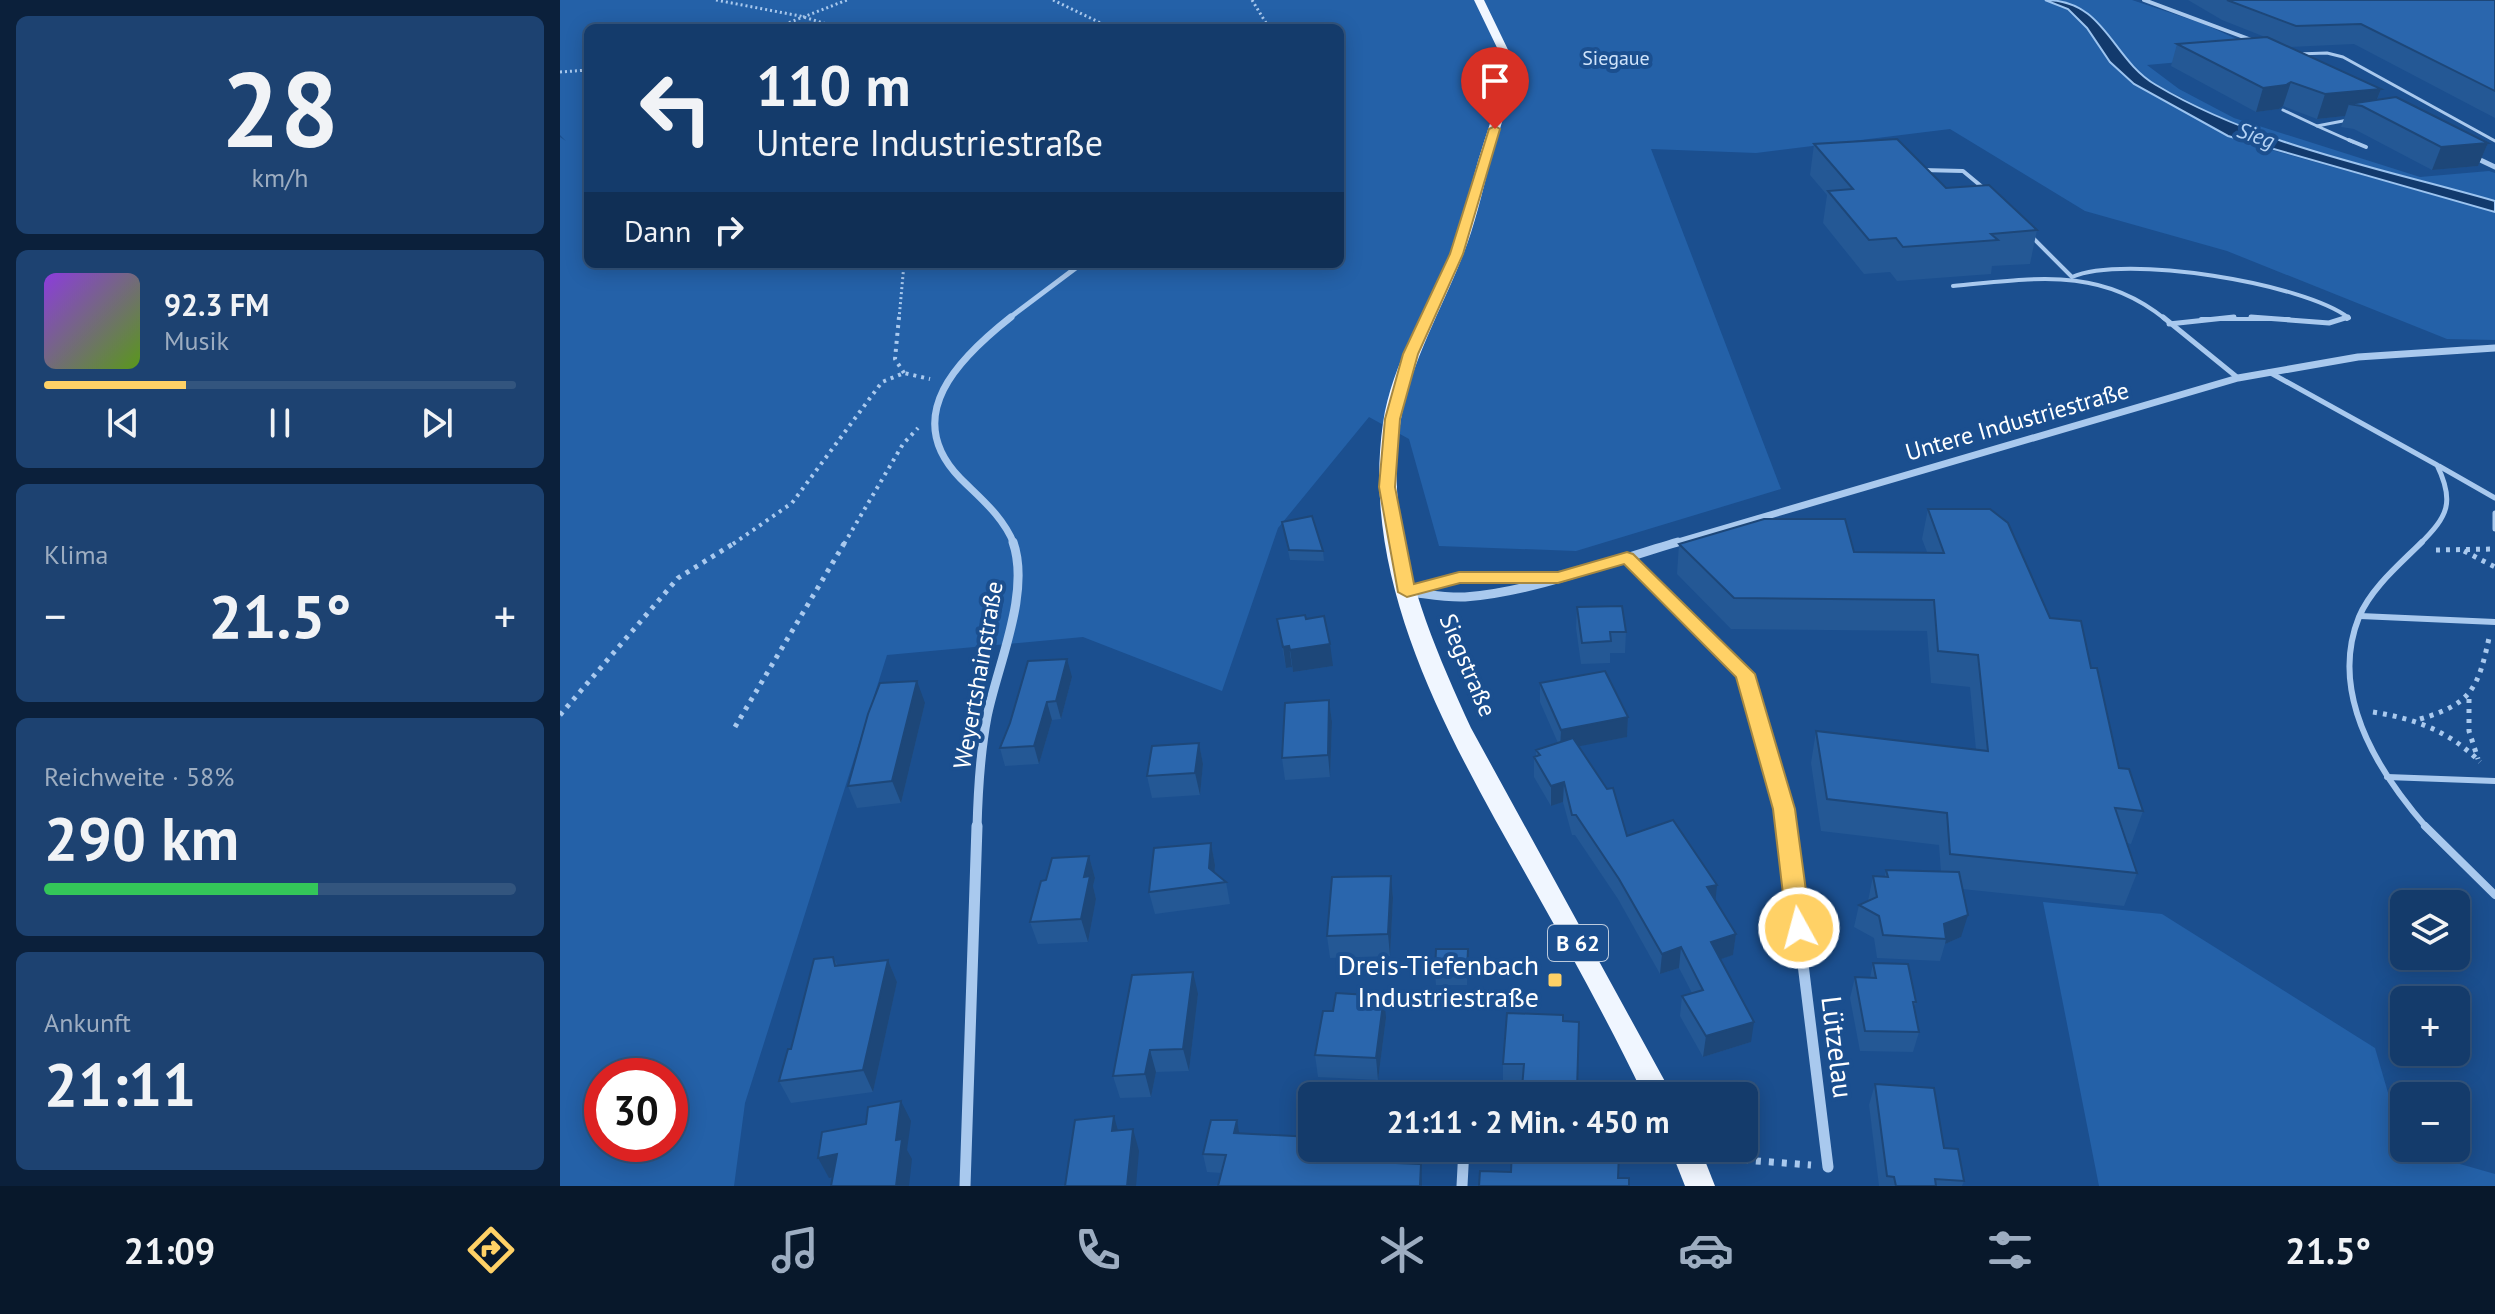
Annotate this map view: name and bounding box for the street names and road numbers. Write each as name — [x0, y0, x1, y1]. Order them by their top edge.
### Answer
street label: Untere Industriestraße — [1902, 374, 2132, 468]
street label: Weyertshainstraße — [946, 579, 1010, 771]
street label: Siegstraße — [1432, 609, 1504, 721]
road number: B 62 — [1548, 925, 1608, 961]
street label: Lützelau — [1813, 994, 1863, 1100]

